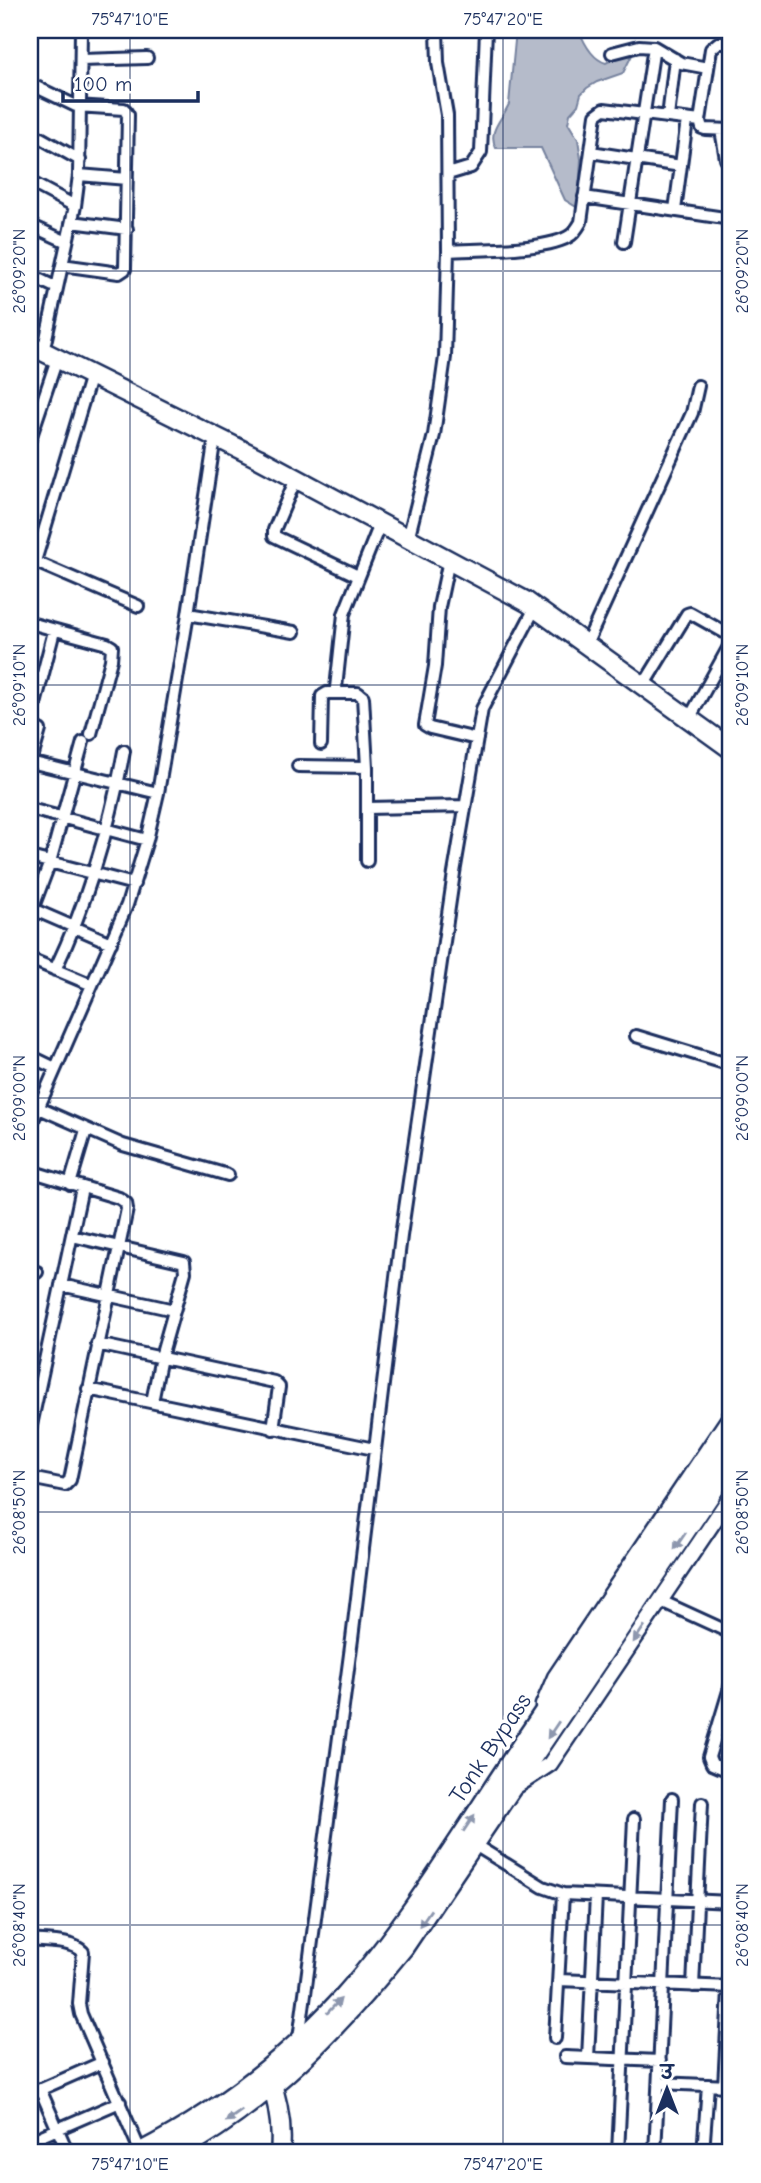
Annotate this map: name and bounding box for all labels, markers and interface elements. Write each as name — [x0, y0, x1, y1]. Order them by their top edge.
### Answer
text: 75°47'10"E — [91, 9, 169, 30]
text: 75°47'20"E — [463, 9, 543, 30]
scale bar — [63, 60, 198, 104]
text: 100 m — [74, 72, 132, 96]
text: 26°09'20"N — [9, 229, 30, 313]
text: 26°09'20"N — [732, 229, 753, 313]
text: 26°09'10"N — [9, 644, 30, 726]
text: 26°09'10"N — [732, 644, 753, 726]
text: 26°09'00"N — [9, 1055, 30, 1141]
text: 26°09'00"N — [732, 1055, 753, 1141]
text: 26°08'50"N — [9, 1470, 30, 1554]
text: 26°08'50"N — [732, 1470, 753, 1554]
one-way arrow — [673, 1531, 686, 1551]
one-way arrow — [632, 1625, 646, 1643]
street label: Tonk Bypass — [443, 1688, 537, 1808]
one-way arrow — [546, 1721, 560, 1739]
one-way arrow — [462, 1814, 476, 1832]
text: 26°08'40"N — [9, 1883, 30, 1967]
text: 26°08'40"N — [732, 1883, 753, 1967]
one-way arrow — [418, 1909, 432, 1927]
one-way arrow — [326, 1998, 342, 2015]
north arrow — [632, 2054, 702, 2124]
text: उ — [659, 2062, 676, 2084]
one-way arrow — [225, 2109, 243, 2123]
text: 75°47'10"E — [91, 2154, 169, 2175]
text: 75°47'20"E — [463, 2154, 543, 2175]

